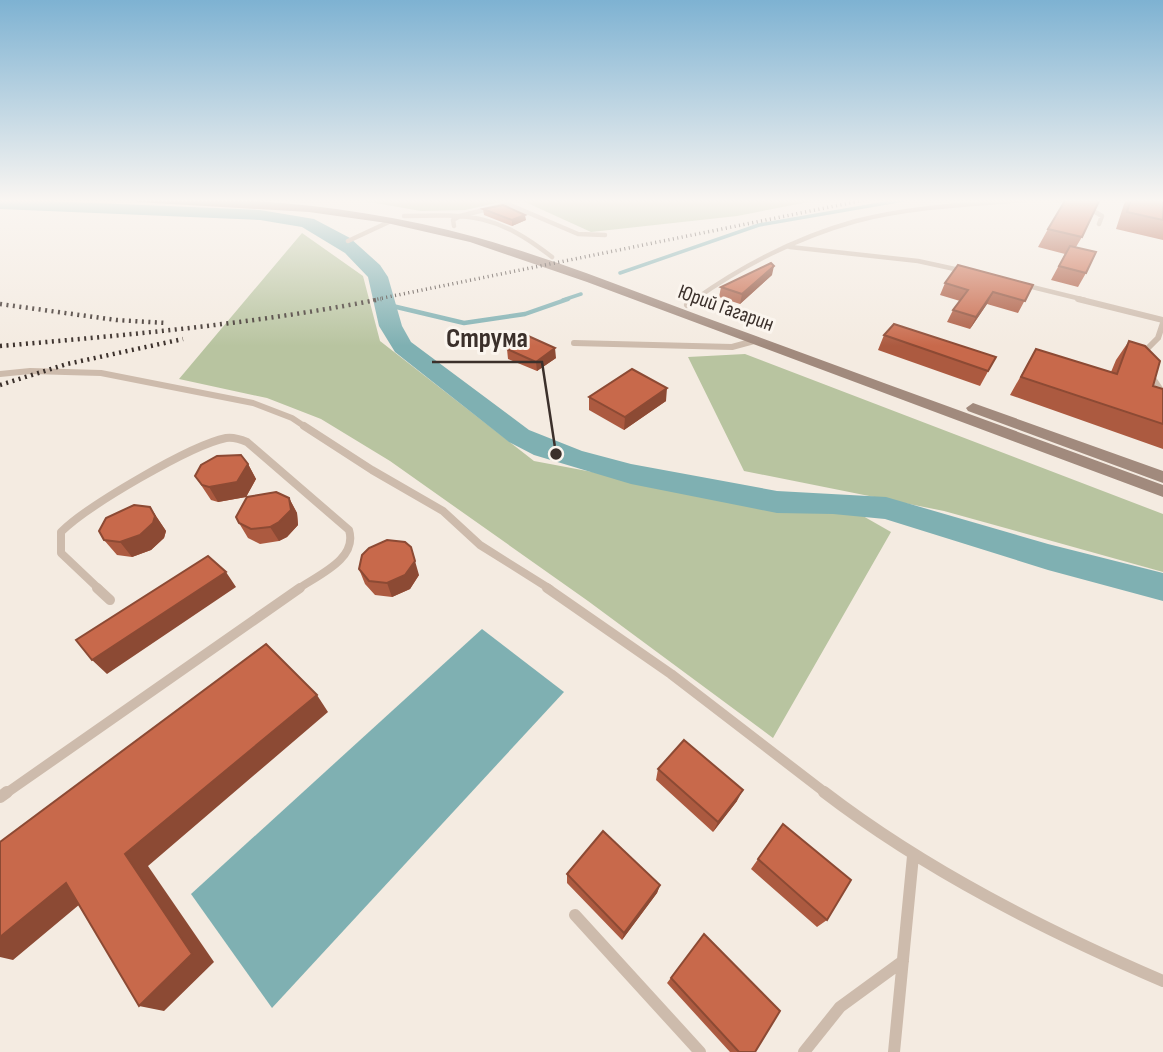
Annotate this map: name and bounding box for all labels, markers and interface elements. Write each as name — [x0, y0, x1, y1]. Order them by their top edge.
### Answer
street label: Юрий Гагарин — [675, 279, 777, 337]
callout: Струма — [432, 313, 542, 362]
text: Струма — [446, 322, 528, 355]

